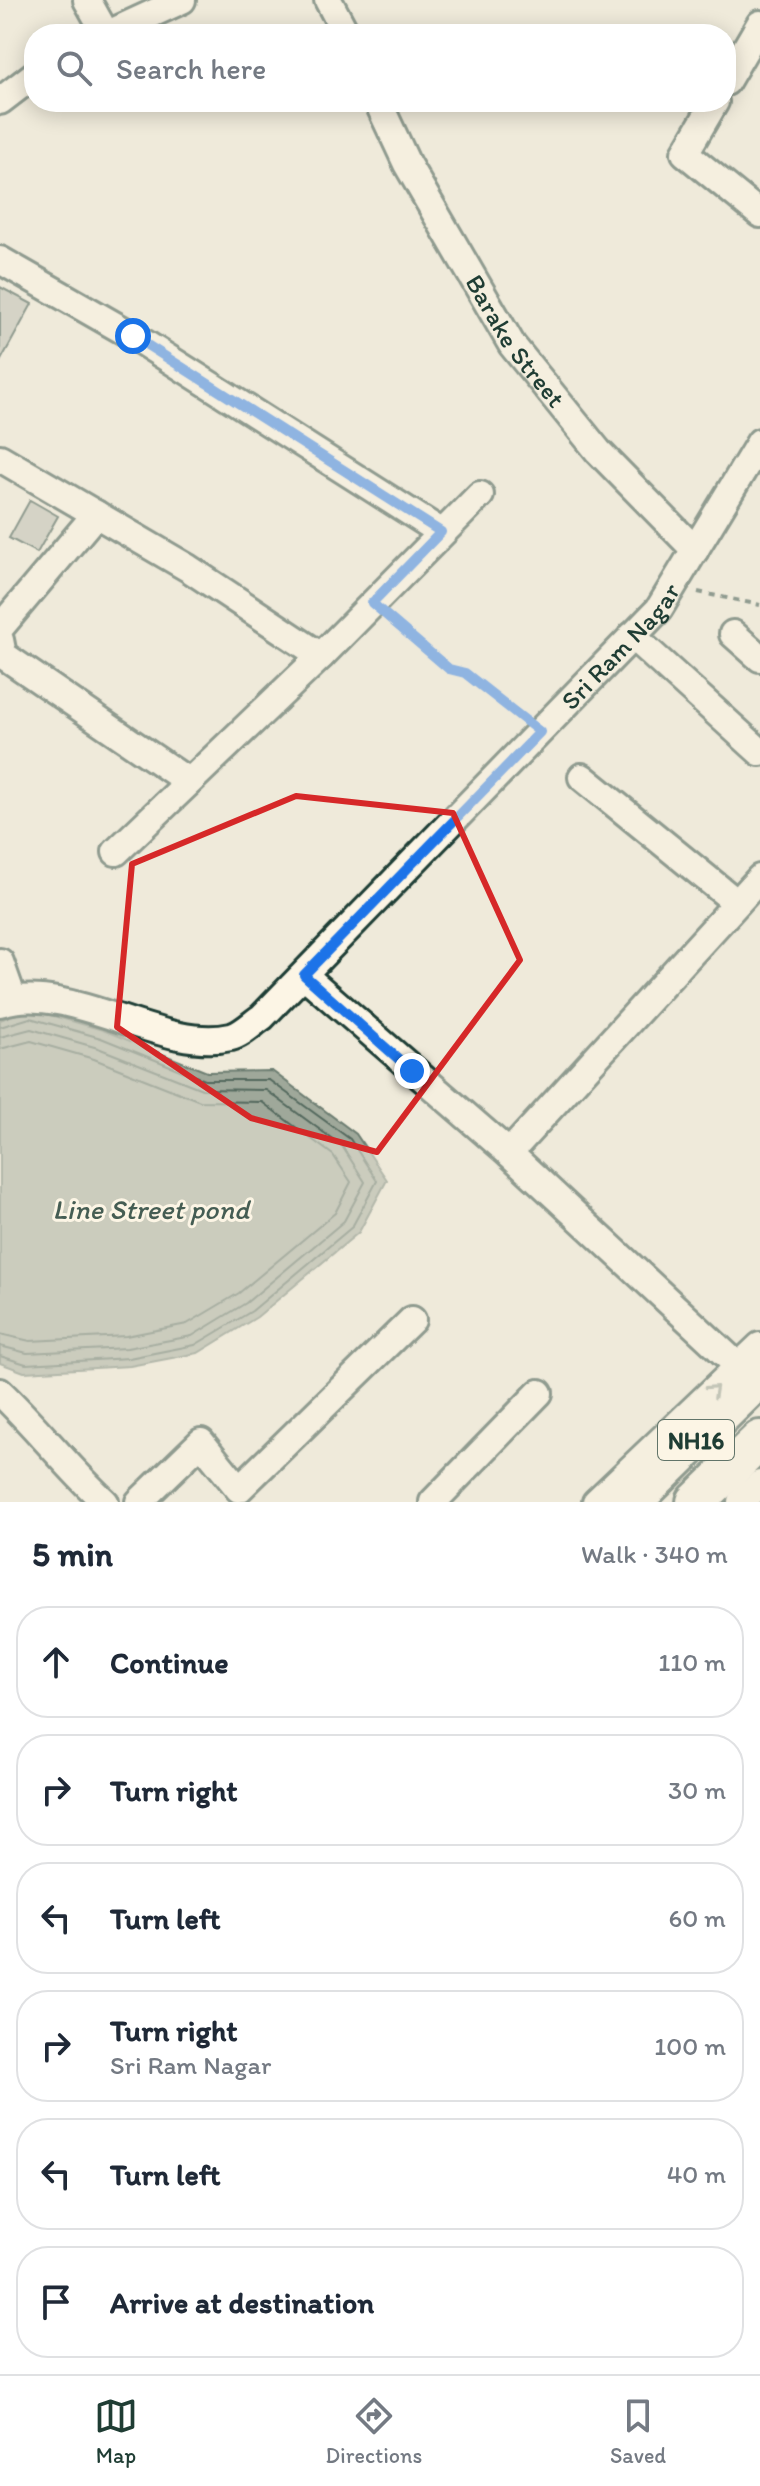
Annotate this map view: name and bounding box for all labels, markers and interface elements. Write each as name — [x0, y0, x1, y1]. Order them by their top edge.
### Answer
search box — [24, 24, 736, 112]
icon: search — [52, 46, 96, 90]
text: Search here — [116, 50, 266, 87]
street label: Barake Street — [459, 269, 572, 414]
route start — [115, 318, 151, 354]
street label: Sri Ram Nagar — [554, 577, 687, 716]
route end — [394, 1053, 430, 1089]
water label: Line Street pond — [52, 1192, 252, 1226]
one-way arrow — [704, 1385, 718, 1400]
road number: NH16 — [658, 1420, 734, 1460]
text: 5 min — [32, 1534, 113, 1575]
text: Walk · 340 m — [581, 1538, 728, 1570]
icon: ahead — [34, 1640, 78, 1684]
text: Continue — [110, 1644, 229, 1681]
text: 110 m — [658, 1646, 726, 1678]
icon: right — [34, 1768, 78, 1812]
text: Turn right — [110, 1772, 238, 1809]
text: 30 m — [668, 1774, 726, 1806]
icon: left — [34, 1896, 78, 1940]
text: Turn left — [110, 1900, 221, 1937]
text: 60 m — [669, 1902, 726, 1934]
text: Turn right — [110, 2012, 238, 2049]
icon: right — [34, 2024, 78, 2068]
text: 100 m — [654, 2030, 726, 2062]
text: Sri Ram Nagar — [110, 2049, 271, 2081]
icon: left — [34, 2152, 78, 2196]
text: Turn left — [110, 2156, 221, 2193]
text: 40 m — [667, 2158, 726, 2190]
icon: arrive — [34, 2280, 78, 2324]
text: Arrive at destination — [110, 2284, 374, 2321]
tab: Map — [94, 2394, 138, 2469]
tab: Directions — [326, 2394, 422, 2469]
tab: Saved — [610, 2394, 666, 2469]

